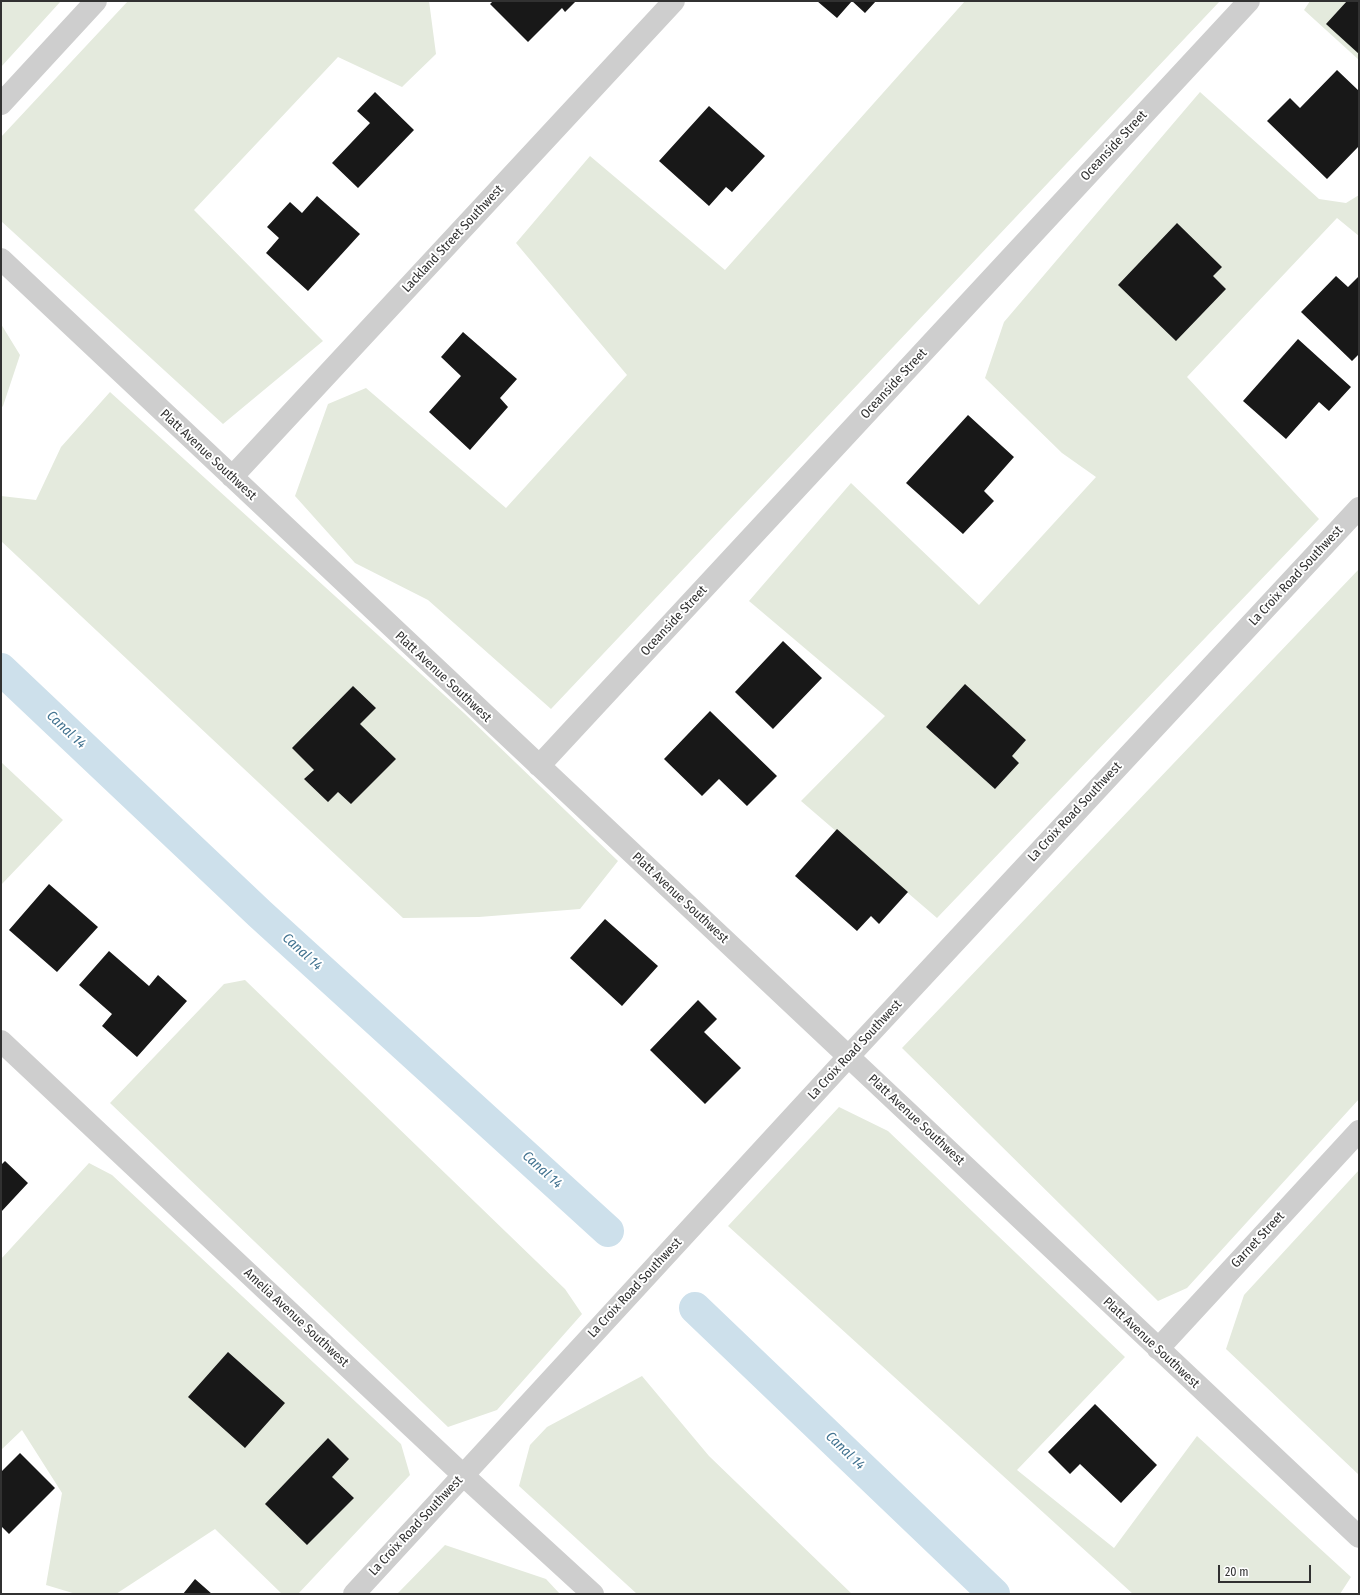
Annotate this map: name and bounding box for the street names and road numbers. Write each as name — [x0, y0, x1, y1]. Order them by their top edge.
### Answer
street label: Oceanside Street — [1078, 108, 1150, 184]
street label: Lackland Street Southwest — [399, 182, 507, 296]
street label: Oceanside Street — [858, 346, 930, 422]
street label: Platt Avenue Southwest — [157, 406, 259, 504]
street label: La Croix Road Southwest — [1246, 523, 1346, 629]
street label: Oceanside Street — [638, 583, 710, 659]
street label: Platt Avenue Southwest — [392, 628, 494, 726]
street label: La Croix Road Southwest — [1025, 759, 1125, 865]
street label: Platt Avenue Southwest — [629, 849, 731, 947]
street label: La Croix Road Southwest — [805, 997, 905, 1103]
street label: Platt Avenue Southwest — [865, 1071, 967, 1169]
street label: Garnet Street — [1228, 1209, 1288, 1271]
street label: La Croix Road Southwest — [585, 1235, 685, 1341]
street label: Amelia Avenue Southwest — [240, 1265, 352, 1371]
street label: Platt Avenue Southwest — [1100, 1294, 1202, 1392]
street label: La Croix Road Southwest — [366, 1473, 466, 1579]

